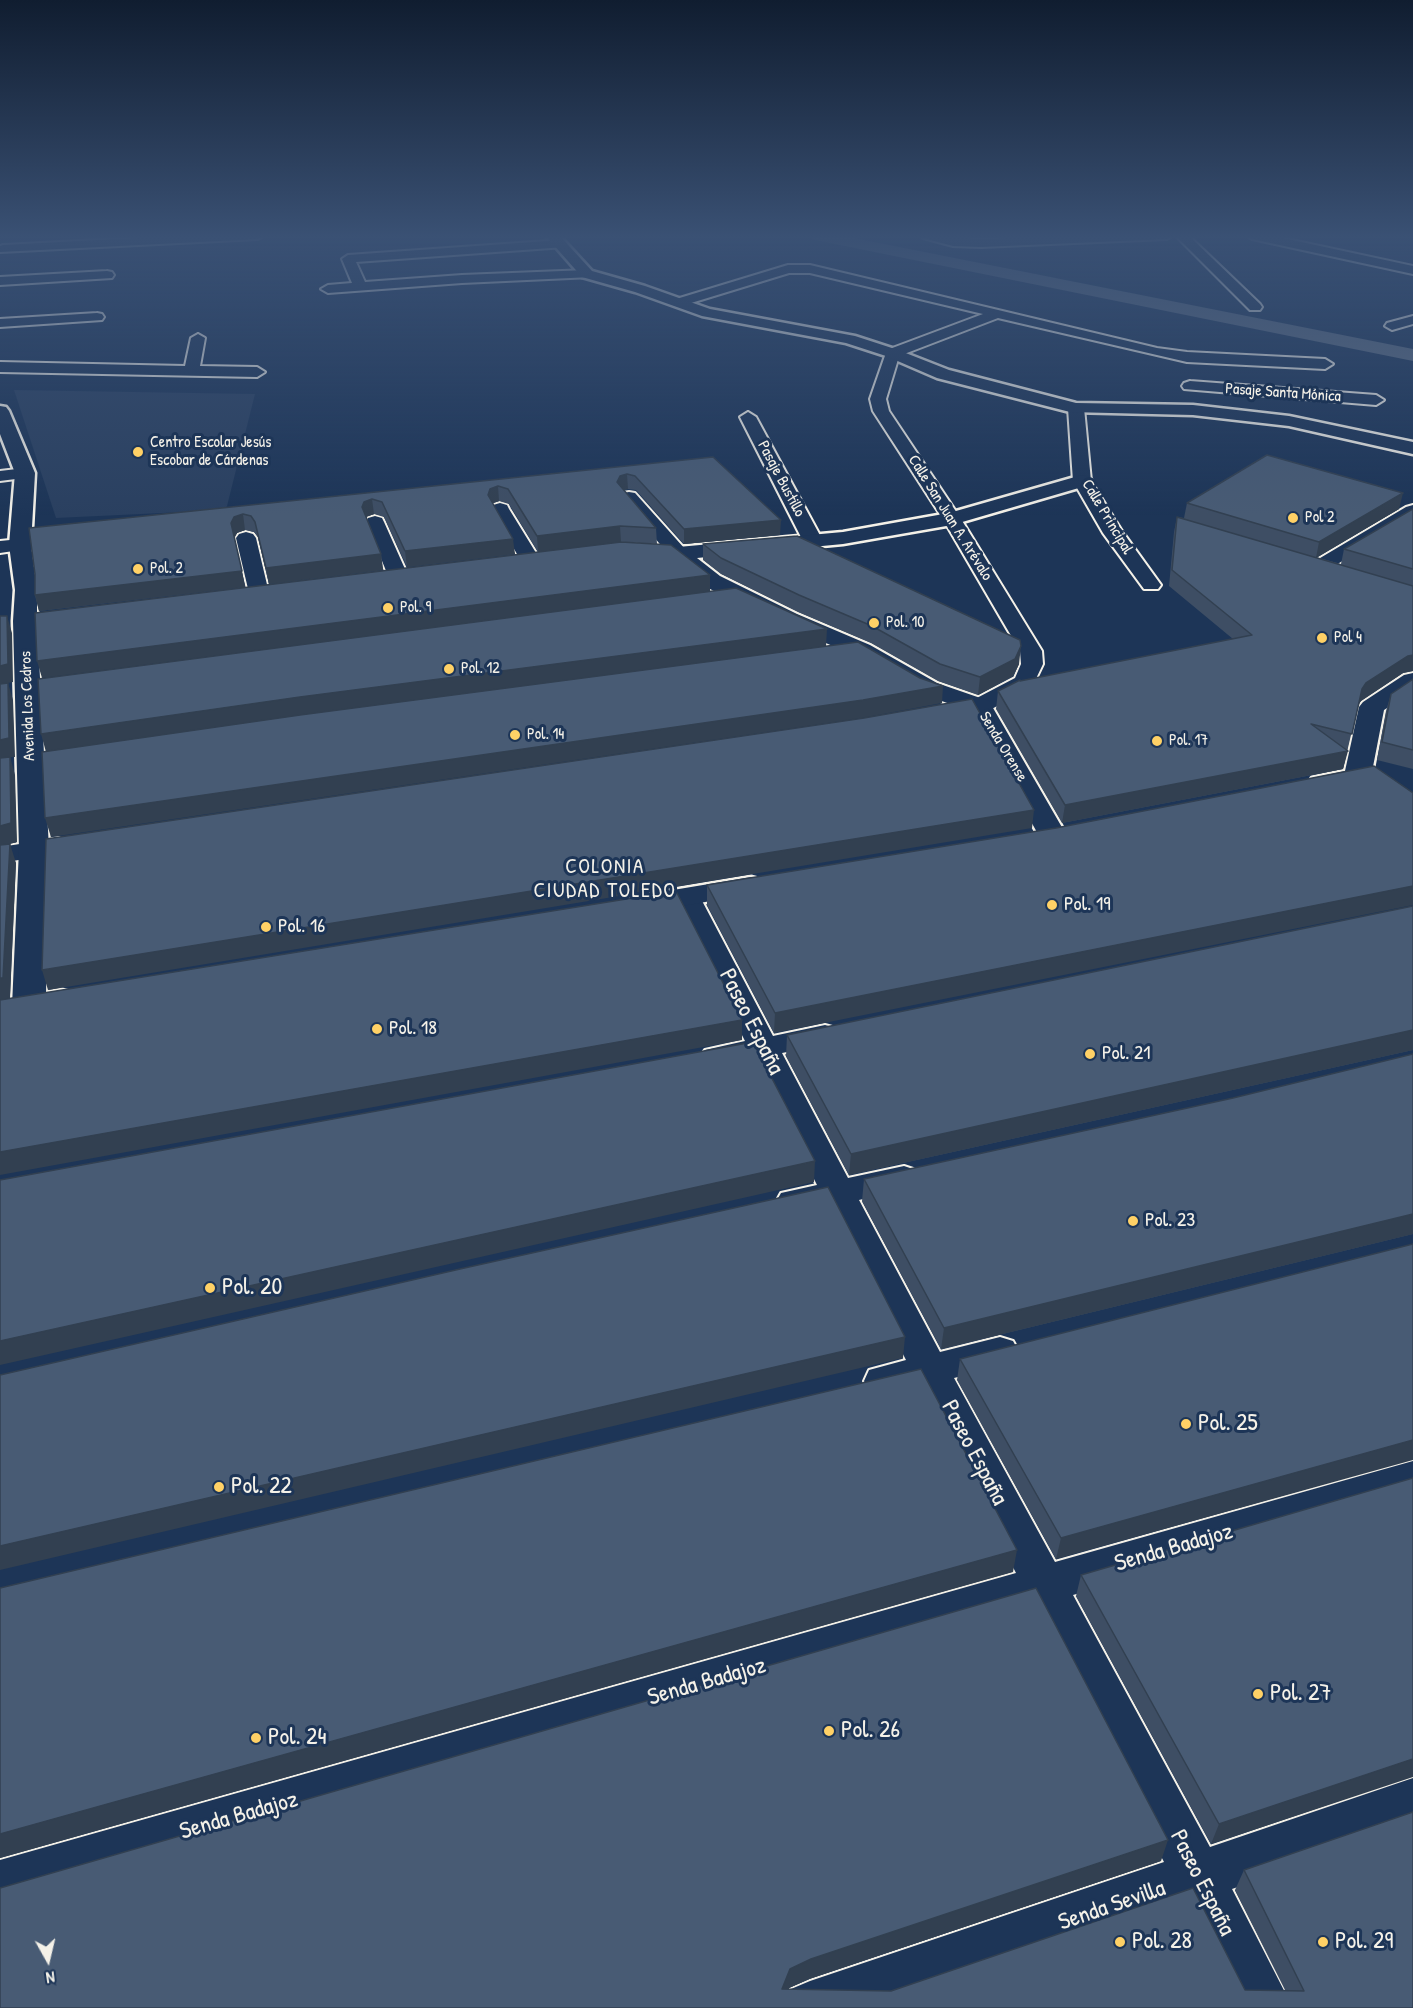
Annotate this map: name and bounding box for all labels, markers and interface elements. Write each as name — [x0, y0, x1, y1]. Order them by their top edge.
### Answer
street label: Pasaje Santa Mónica — [1225, 379, 1341, 407]
place label: Centro Escolar Jesús Escobar de Cárdenas — [150, 433, 271, 471]
street label: Pasaje Bustillo — [753, 438, 809, 520]
marker: Centro Escolar Jesús Escobar de Cárdenas — [131, 445, 145, 459]
street label: Calle San Juan A. Arévalo — [904, 452, 996, 584]
street label: Calle Principal — [1077, 476, 1137, 558]
place label: Pol 2 — [1305, 508, 1335, 528]
marker: Pol 2 — [1286, 511, 1300, 525]
place label: Pol. 2 — [150, 559, 183, 579]
marker: Pol. 2 — [131, 562, 145, 576]
place label: Pol. 9 — [400, 598, 431, 618]
marker: Pol. 9 — [381, 601, 395, 615]
place label: Pol. 10 — [886, 613, 924, 633]
marker: Pol. 10 — [867, 616, 881, 630]
place label: Pol 4 — [1334, 628, 1362, 648]
marker: Pol 4 — [1315, 631, 1329, 645]
street label: Avenida Los Cedros — [16, 651, 40, 761]
place label: Pol. 12 — [461, 659, 500, 679]
marker: Pol. 12 — [442, 662, 456, 676]
street label: Senda Orense — [975, 708, 1031, 786]
place label: Pol. 14 — [527, 725, 564, 745]
marker: Pol. 14 — [508, 728, 522, 742]
place label: Pol. 17 — [1169, 731, 1208, 751]
marker: Pol. 17 — [1150, 734, 1164, 748]
district label: COLONIA CIUDAD TOLEDO — [534, 854, 676, 904]
place label: Pol. 19 — [1064, 893, 1110, 917]
marker: Pol. 19 — [1045, 898, 1059, 912]
place label: Pol. 16 — [278, 915, 325, 939]
marker: Pol. 16 — [259, 920, 273, 934]
street label: Paseo España — [712, 964, 790, 1080]
place label: Pol. 18 — [389, 1017, 437, 1041]
marker: Pol. 18 — [370, 1022, 384, 1036]
place label: Pol. 21 — [1102, 1042, 1150, 1066]
marker: Pol. 21 — [1083, 1047, 1097, 1061]
place label: Pol. 23 — [1145, 1209, 1195, 1233]
marker: Pol. 23 — [1126, 1214, 1140, 1228]
place label: Pol. 20 — [222, 1274, 282, 1302]
marker: Pol. 20 — [203, 1281, 217, 1295]
street label: Paseo España — [934, 1396, 1014, 1510]
place label: Pol. 25 — [1198, 1410, 1258, 1438]
marker: Pol. 25 — [1179, 1417, 1193, 1431]
place label: Pol. 22 — [231, 1473, 292, 1501]
marker: Pol. 22 — [212, 1480, 226, 1494]
street label: Senda Badajoz — [1112, 1517, 1236, 1579]
street label: Senda Badajoz — [645, 1651, 769, 1713]
place label: Pol. 27 — [1270, 1680, 1331, 1708]
marker: Pol. 27 — [1251, 1687, 1265, 1701]
place label: Pol. 26 — [841, 1717, 900, 1745]
place label: Pol. 24 — [268, 1724, 326, 1752]
marker: Pol. 26 — [822, 1724, 836, 1738]
marker: Pol. 24 — [249, 1731, 263, 1745]
street label: Senda Badajoz — [177, 1785, 301, 1847]
street label: Paseo España — [1163, 1825, 1241, 1941]
street label: Senda Sevilla — [1055, 1874, 1169, 1938]
place label: Pol. 28 — [1132, 1928, 1192, 1956]
place label: Pol. 29 — [1335, 1928, 1393, 1956]
north arrow — [18, 1930, 78, 1990]
marker: Pol. 28 — [1113, 1935, 1127, 1949]
marker: Pol. 29 — [1316, 1935, 1330, 1949]
text: N — [45, 1966, 56, 1989]

